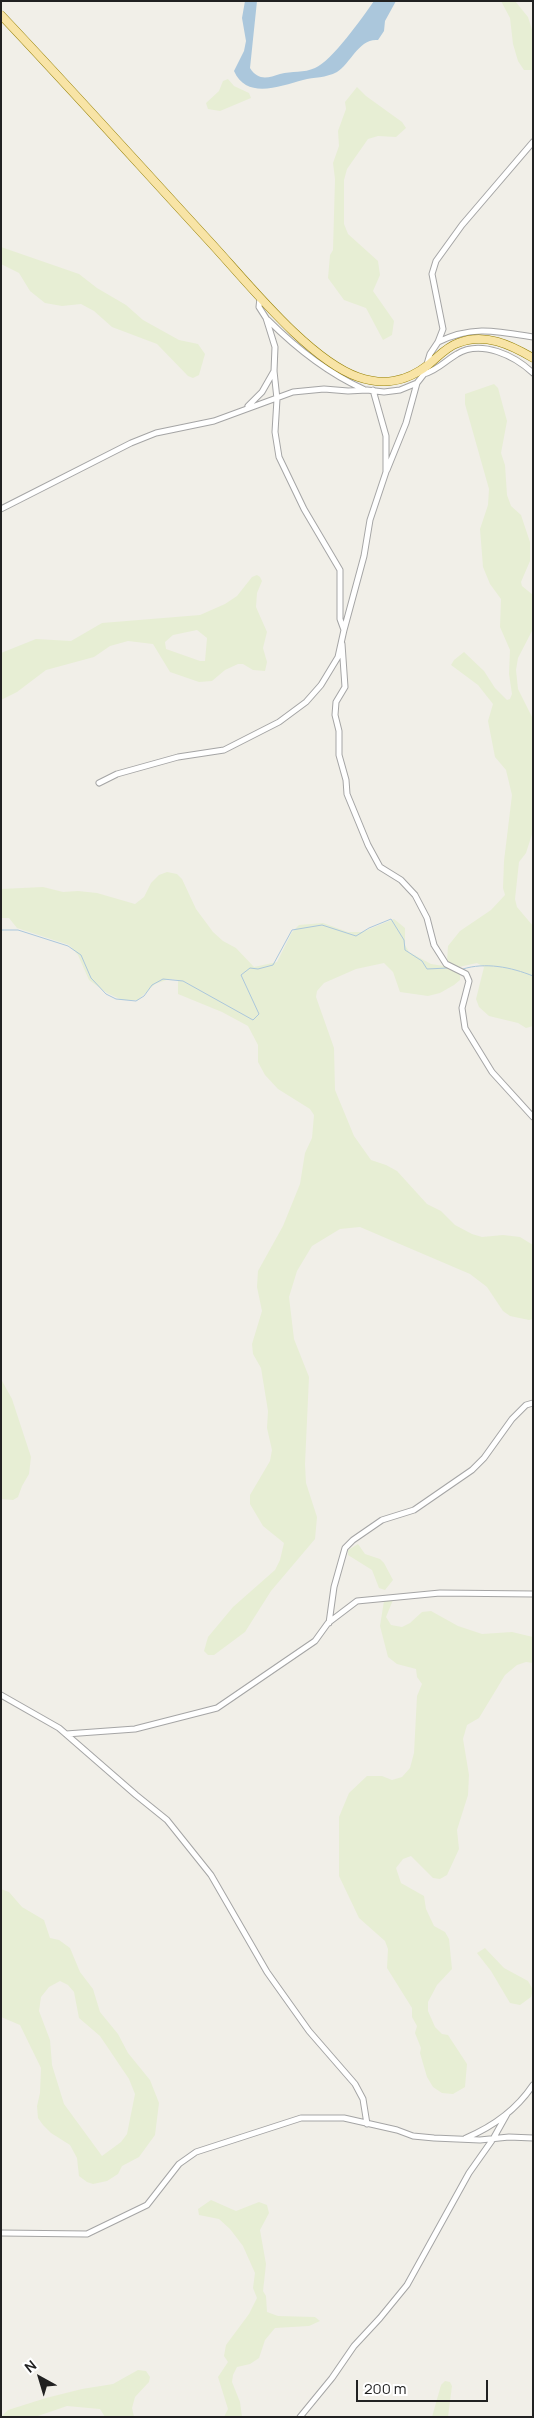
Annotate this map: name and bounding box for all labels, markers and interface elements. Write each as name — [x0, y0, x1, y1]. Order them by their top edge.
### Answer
north arrow — [15, 2353, 65, 2403]
text: N — [20, 2355, 40, 2377]
scale bar — [359, 2370, 492, 2402]
text: 200 m — [364, 2378, 407, 2399]

